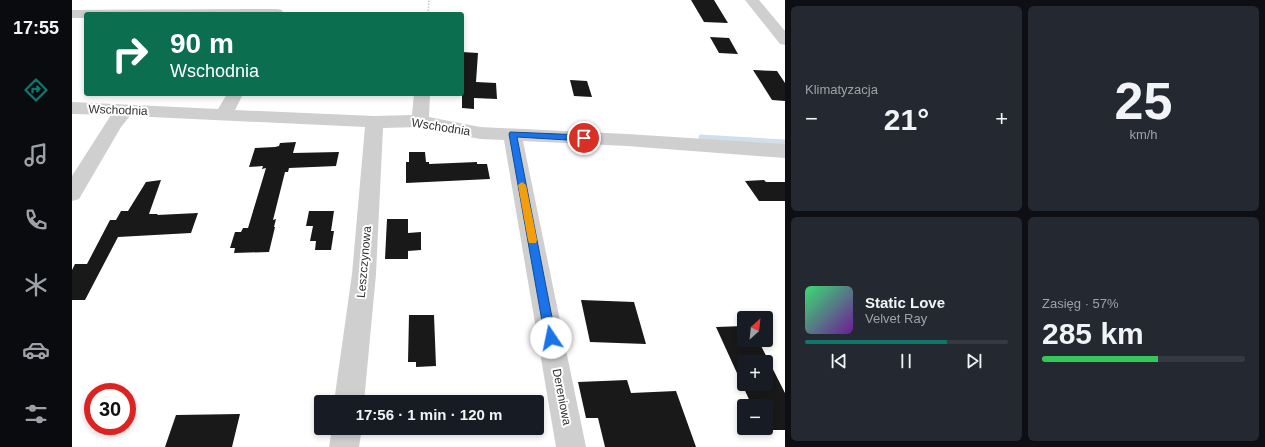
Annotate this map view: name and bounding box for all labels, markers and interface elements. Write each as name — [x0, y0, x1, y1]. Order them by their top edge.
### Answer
text: 17:55 — [13, 18, 59, 38]
icon: right — [104, 28, 156, 80]
text: 90 m — [170, 28, 234, 59]
text: Wschodnia — [170, 61, 259, 81]
text: 25 — [1115, 72, 1172, 130]
icon: directions — [22, 76, 50, 104]
text: Klimatyzacja — [805, 82, 878, 97]
street label: Wschodnia — [88, 102, 148, 118]
text: 21° — [884, 103, 929, 136]
text: − — [805, 106, 818, 131]
text: + — [995, 106, 1008, 131]
street label: Wschodnia — [411, 115, 472, 139]
pin — [567, 121, 601, 155]
icon: arrive — [573, 127, 595, 149]
text: km/h — [1129, 127, 1158, 142]
icon: music — [22, 141, 50, 169]
icon: phone — [22, 206, 50, 234]
street label: Leszczynowa — [354, 225, 374, 298]
icon: climate — [22, 271, 50, 299]
text: Static Love — [865, 294, 945, 311]
text: Zasięg · 57% — [1042, 296, 1119, 311]
north arrow — [737, 311, 773, 347]
map controls — [737, 311, 773, 435]
text: Velvet Ray — [865, 311, 927, 326]
position arrow — [530, 317, 572, 359]
text: 285 km — [1042, 317, 1144, 350]
icon: car — [22, 336, 50, 364]
icon: previous — [828, 350, 850, 372]
icon: pause — [895, 350, 917, 372]
icon: next — [963, 350, 985, 372]
button: + — [737, 355, 773, 391]
street label: Dereniowa — [550, 368, 574, 427]
speed limit sign: 30 — [84, 383, 136, 435]
button: − — [737, 399, 773, 435]
icon: filters — [22, 400, 50, 428]
text: 17:56 · 1 min · 120 m — [356, 406, 502, 423]

